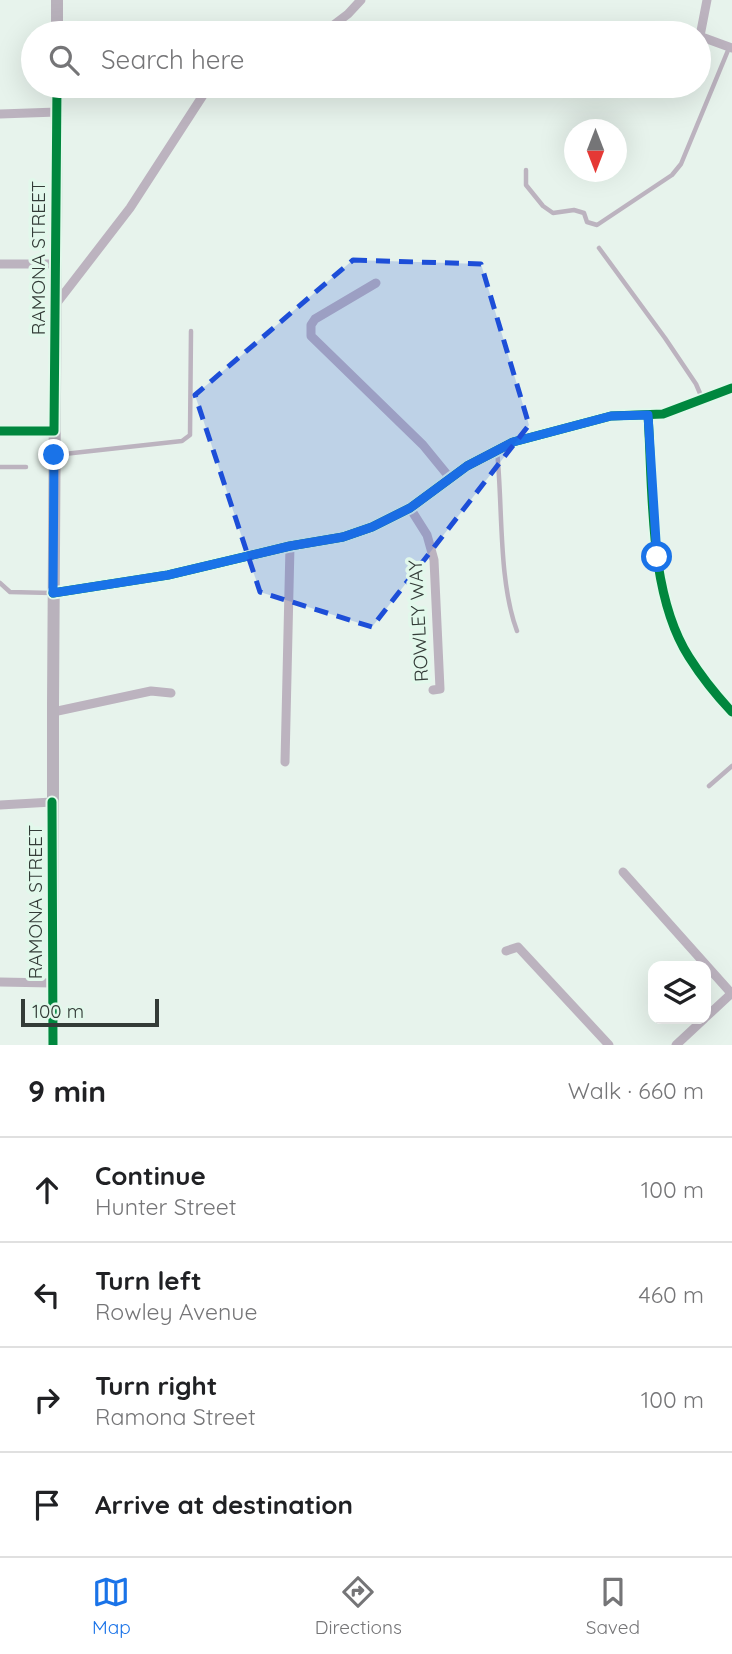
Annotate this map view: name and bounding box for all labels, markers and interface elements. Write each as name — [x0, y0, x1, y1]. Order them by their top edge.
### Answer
search box — [21, 21, 711, 98]
icon: search — [45, 41, 83, 79]
text: Search here — [101, 43, 245, 76]
north arrow — [564, 119, 627, 182]
street label: RAMONA STREET — [26, 181, 50, 335]
route end — [38, 439, 69, 470]
route start — [641, 541, 672, 572]
street label: ROWLEY WAY — [403, 559, 433, 683]
street label: RAMONA STREET — [23, 825, 47, 979]
map controls — [648, 961, 711, 1024]
button: layers — [648, 961, 711, 1024]
scale bar — [21, 996, 159, 1028]
text: 100 m — [32, 999, 84, 1023]
text: 9 min — [28, 1072, 106, 1110]
text: Walk · 660 m — [568, 1076, 704, 1105]
text: Continue — [95, 1159, 206, 1192]
icon: ahead — [28, 1171, 66, 1209]
text: 100 m — [641, 1175, 704, 1204]
text: Hunter Street — [95, 1192, 237, 1221]
text: Turn left — [95, 1264, 202, 1297]
icon: left — [28, 1276, 66, 1314]
text: 460 m — [639, 1280, 704, 1309]
text: Rowley Avenue — [95, 1297, 257, 1326]
text: Turn right — [95, 1369, 217, 1402]
icon: right — [28, 1381, 66, 1419]
text: 100 m — [641, 1385, 704, 1414]
text: Ramona Street — [95, 1402, 256, 1431]
icon: arrive — [28, 1486, 66, 1524]
text: Arrive at destination — [95, 1488, 353, 1521]
tab: Map — [92, 1573, 131, 1639]
tab: Directions — [315, 1573, 402, 1639]
tab: Saved — [586, 1573, 640, 1639]

